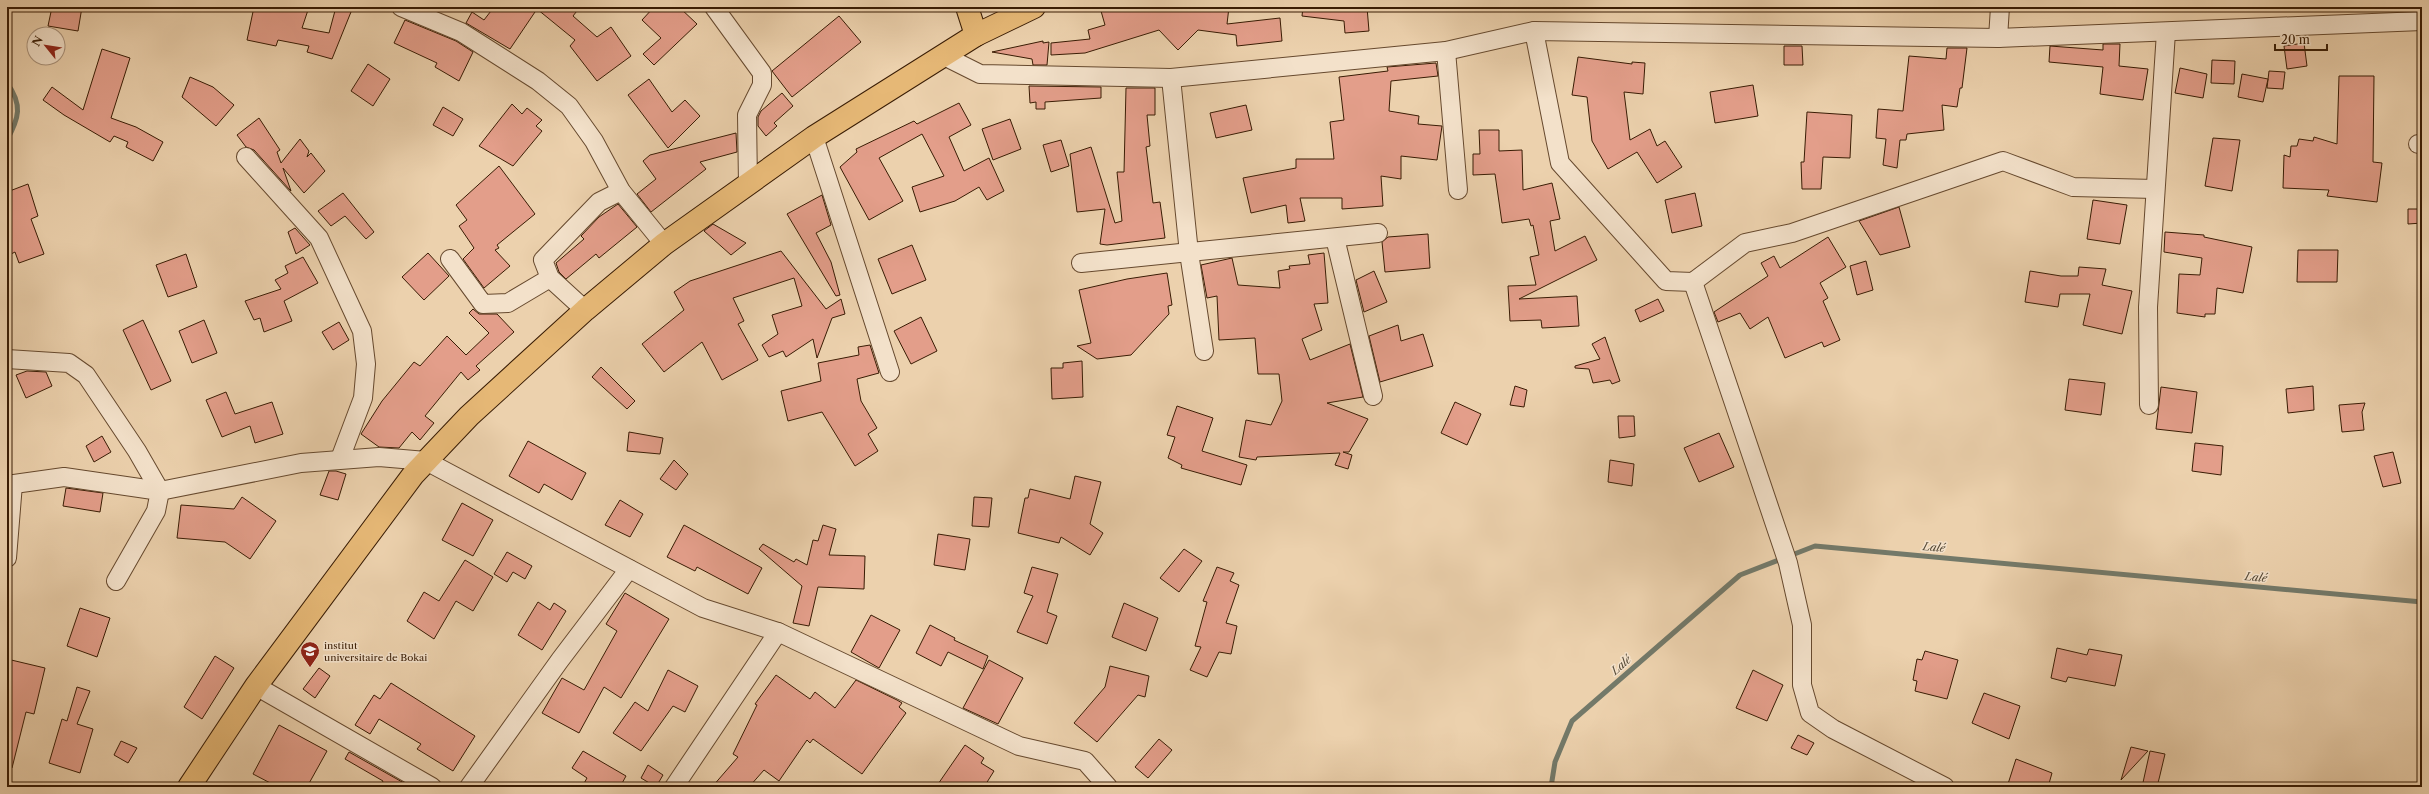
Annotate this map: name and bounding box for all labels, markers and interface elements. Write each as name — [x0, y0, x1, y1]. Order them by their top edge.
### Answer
north arrow — [26, 26, 66, 66]
scale bar — [2275, 26, 2327, 52]
text: 20 m — [2281, 32, 2310, 47]
text: N — [29, 33, 46, 49]
water label: Lalé — [1921, 539, 1946, 555]
water label: Lalé — [2243, 569, 2268, 585]
place label: institut universitaire de Bokai — [324, 639, 427, 664]
school or university icon: institut universitaire de Bokai — [299, 640, 321, 668]
water label: Lalé — [1607, 652, 1635, 678]

